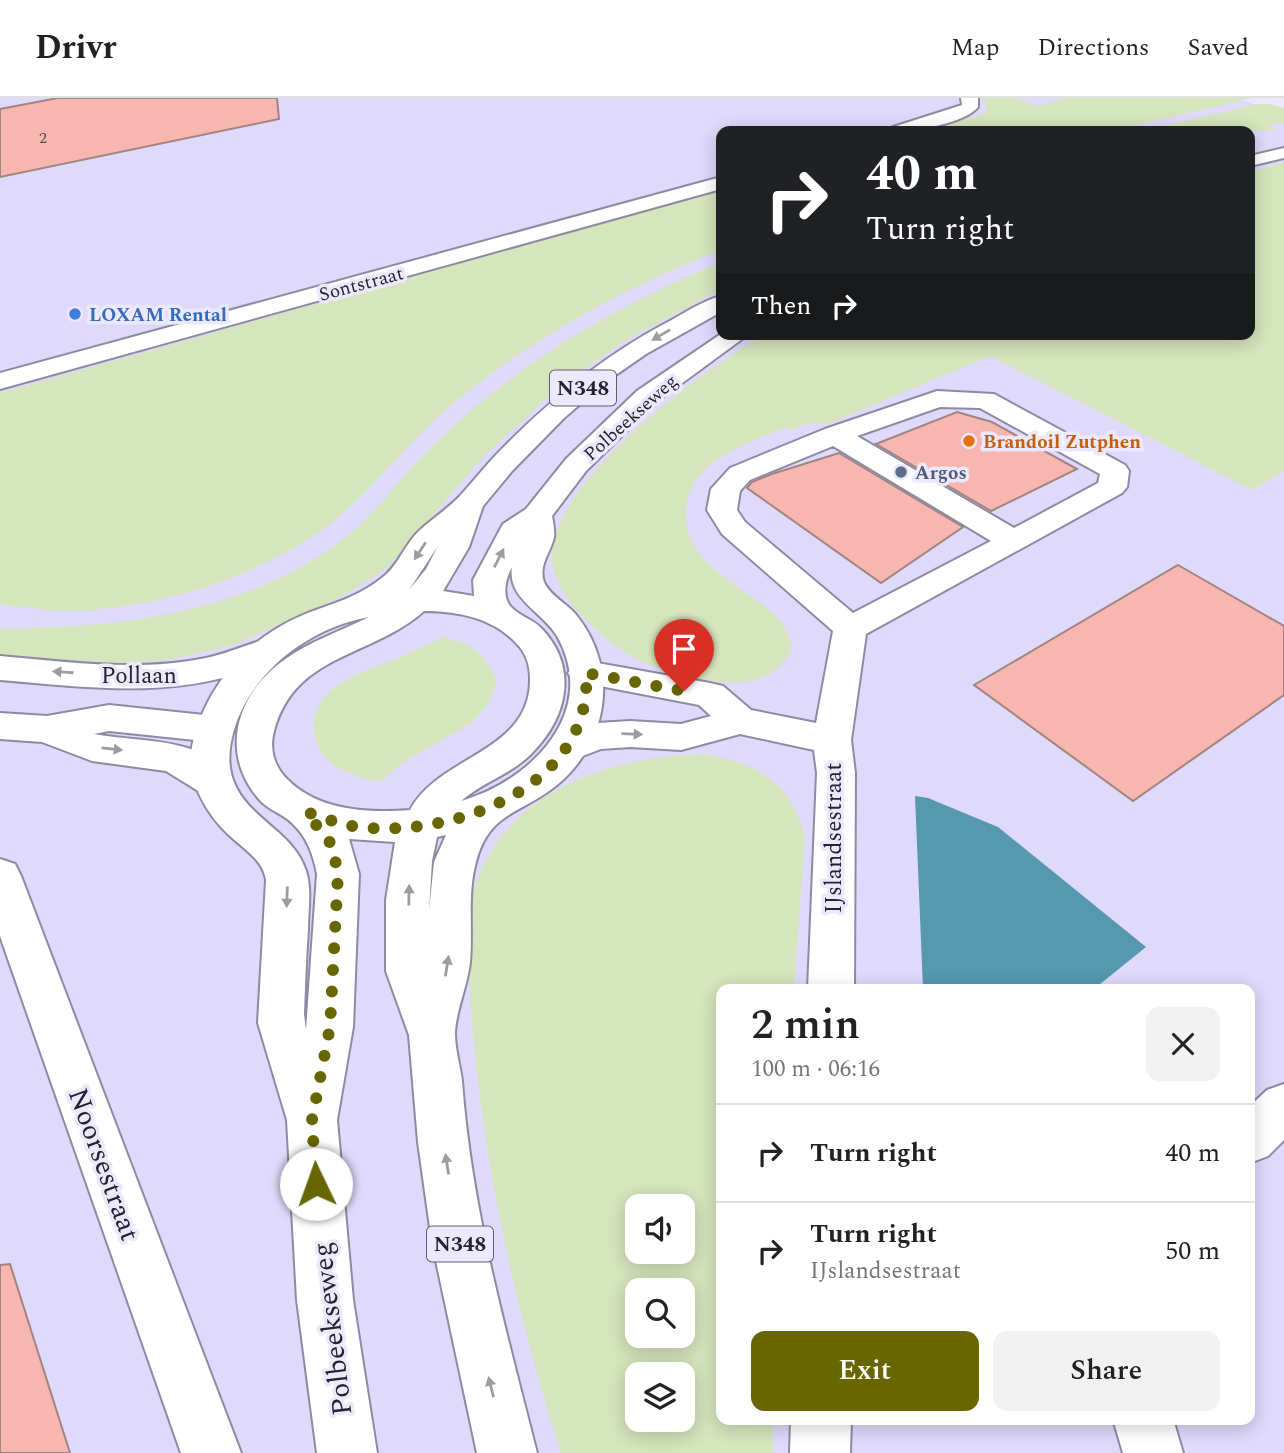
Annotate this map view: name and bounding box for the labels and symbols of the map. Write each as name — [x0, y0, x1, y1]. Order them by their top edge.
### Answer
house number: 2 — [39, 126, 47, 150]
street label: Sontstraat — [316, 259, 407, 310]
place label: LOXAM Rental — [89, 301, 227, 330]
marker: LOXAM Rental — [67, 306, 83, 322]
one-way arrow — [651, 329, 671, 341]
street label: Polbeekseweg — [577, 368, 685, 468]
road number: N348 — [550, 370, 616, 406]
place label: Brandoil Zutphen — [983, 428, 1141, 457]
marker: Brandoil Zutphen — [961, 433, 977, 449]
place label: Argos — [915, 459, 967, 488]
marker: Argos — [893, 464, 909, 480]
one-way arrow — [413, 542, 427, 560]
one-way arrow — [493, 548, 505, 568]
pin — [654, 619, 714, 691]
street label: Pollaan — [101, 659, 177, 694]
one-way arrow — [51, 667, 73, 678]
one-way arrow — [622, 729, 644, 740]
one-way arrow — [101, 744, 123, 755]
street label: IJslandsestraat — [817, 763, 852, 913]
one-way arrow — [403, 884, 415, 906]
one-way arrow — [282, 886, 293, 908]
one-way arrow — [442, 955, 453, 977]
street label: Noorsestraat — [56, 1082, 151, 1247]
position arrow — [279, 1147, 353, 1221]
one-way arrow — [441, 1153, 452, 1175]
road number: N348 — [427, 1226, 493, 1262]
street label: Polbeekseweg — [301, 1240, 364, 1418]
one-way arrow — [485, 1376, 496, 1398]

